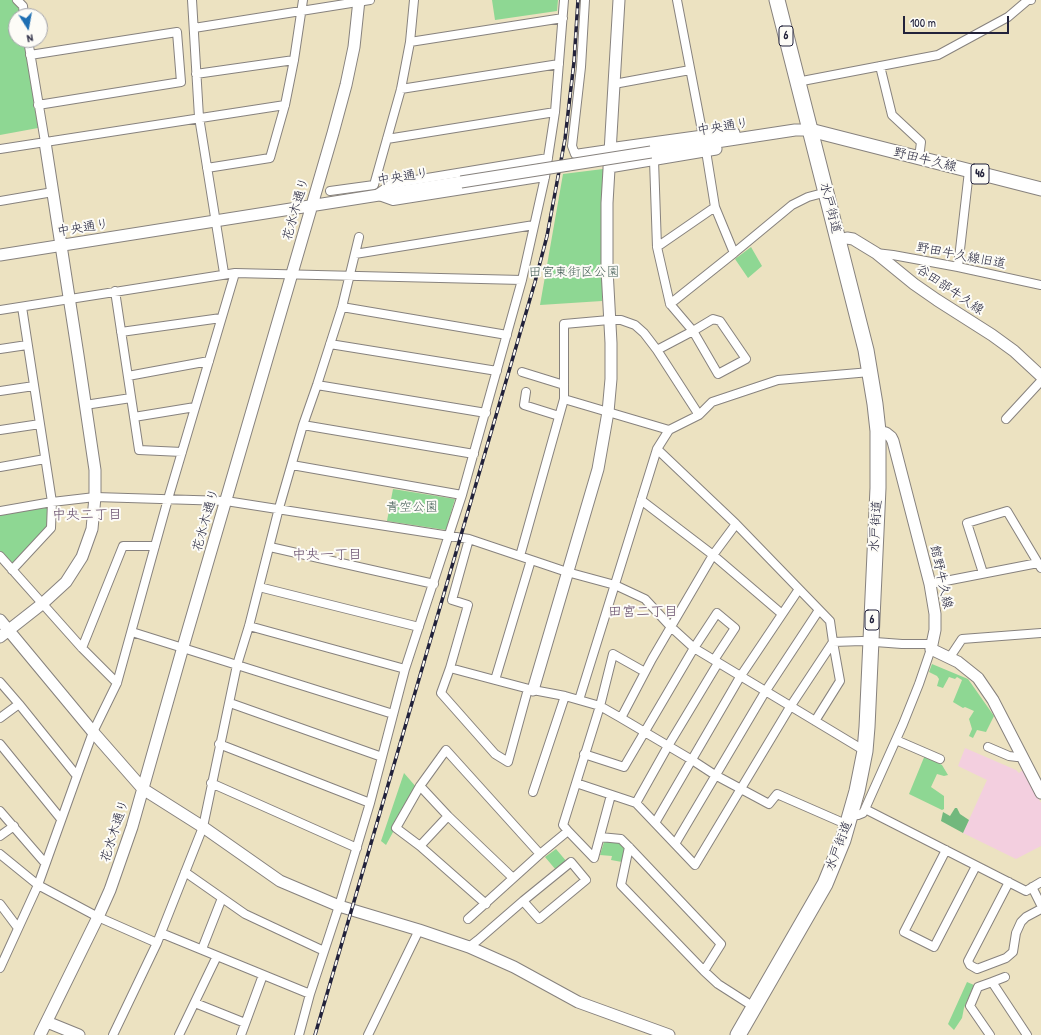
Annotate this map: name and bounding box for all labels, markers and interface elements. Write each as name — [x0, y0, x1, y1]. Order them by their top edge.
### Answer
north arrow — [8, 8, 48, 48]
scale bar — [905, 8, 1011, 34]
text: 100 m — [910, 14, 936, 31]
road number: 6 — [779, 26, 793, 46]
text: N — [26, 31, 34, 46]
street label: 中央通り — [696, 115, 750, 139]
street label: 野田牛久線 — [892, 145, 958, 175]
road number: 46 — [971, 164, 989, 184]
street label: 中央通り — [376, 165, 430, 189]
street label: 花水木通り — [280, 176, 312, 242]
street label: 水戸街道 — [816, 181, 844, 235]
street label: 中央通り — [56, 216, 110, 240]
street label: 野田牛久線旧道 — [915, 240, 1007, 272]
street label: 谷田部牛久線 — [913, 262, 987, 318]
park label: 田宮東街区公園 — [529, 265, 619, 281]
street label: 花水木通り — [190, 487, 222, 553]
park label: 青空公園 — [386, 500, 438, 516]
street label: 水戸街道 — [867, 500, 885, 552]
district label: 中央二丁目 — [52, 507, 122, 523]
street label: 館野牛久線 — [927, 544, 955, 610]
district label: 中央一丁目 — [292, 547, 362, 563]
district label: 田宮二丁目 — [608, 604, 678, 620]
road number: 6 — [865, 610, 879, 630]
street label: 花水木通り — [98, 798, 132, 864]
street label: 水戸街道 — [822, 819, 856, 873]

